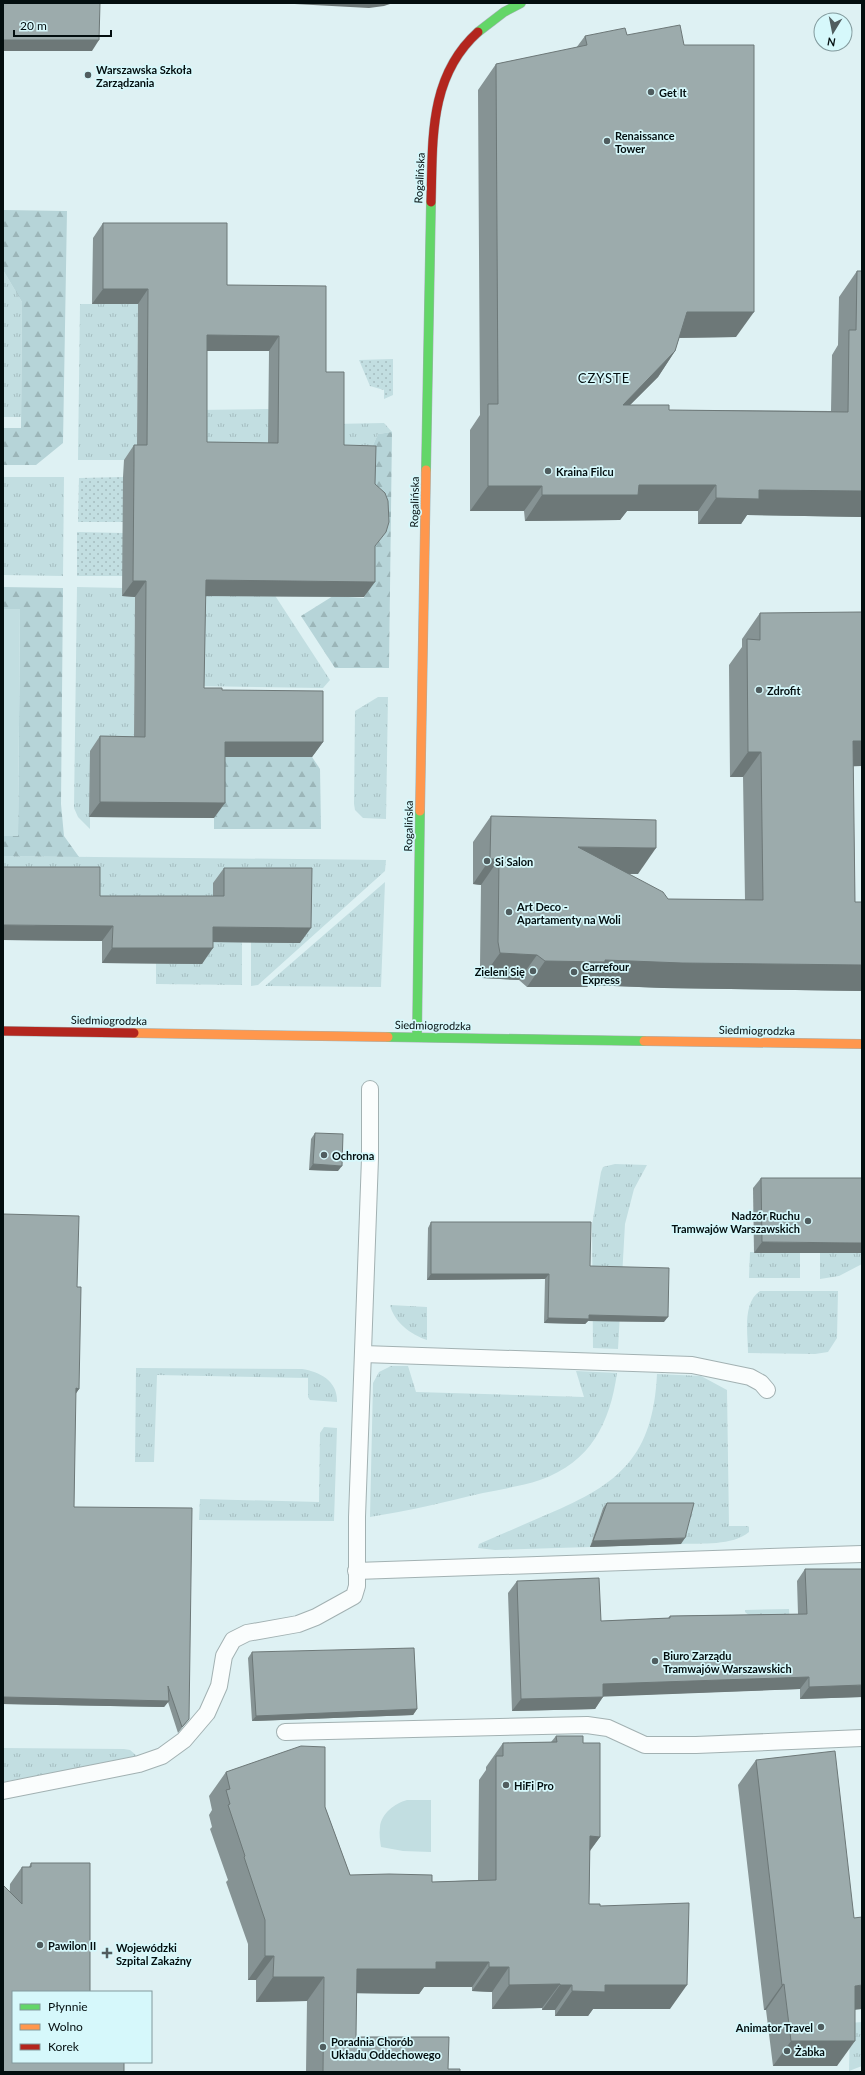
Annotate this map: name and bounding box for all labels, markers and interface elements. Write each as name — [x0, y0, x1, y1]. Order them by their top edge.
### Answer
scale bar — [14, 12, 111, 38]
north arrow — [813, 12, 853, 52]
text: 20 m — [20, 18, 47, 33]
text: N — [826, 35, 836, 49]
place label: Warszawska Szkoła Zarządzania — [96, 63, 192, 89]
marker: Warszawska Szkoła Zarządzania — [83, 70, 93, 80]
place label: Get It — [659, 86, 688, 99]
marker: Get It — [646, 87, 656, 97]
place label: Renaissance Tower — [615, 129, 675, 155]
marker: Renaissance Tower — [602, 136, 612, 146]
street label: Rogalińska — [411, 152, 427, 204]
district label: CZYSTE — [578, 370, 630, 386]
place label: Kraina Filcu — [556, 465, 614, 478]
marker: Kraina Filcu — [543, 466, 553, 476]
street label: Rogalińska — [407, 476, 421, 528]
place label: Zdrofit — [767, 684, 801, 697]
marker: Zdrofit — [754, 685, 764, 695]
street label: Rogalińska — [401, 800, 415, 852]
place label: Si Salon — [495, 855, 533, 868]
marker: Si Salon — [482, 856, 492, 866]
place label: Art Deco - Apartamenty na Woli — [516, 900, 621, 926]
marker: Art Deco - Apartamenty na Woli — [504, 907, 514, 917]
place label: Carrefour Express — [582, 960, 630, 986]
place label: Zieleni Się — [475, 965, 525, 978]
marker: Zieleni Się — [528, 966, 538, 976]
marker: Carrefour Express — [569, 967, 579, 977]
street label: Siedmiogrodzka — [71, 1013, 147, 1027]
street label: Siedmiogrodzka — [395, 1018, 471, 1032]
street label: Siedmiogrodzka — [719, 1023, 795, 1037]
place label: Ochrona — [332, 1149, 374, 1162]
marker: Ochrona — [319, 1150, 329, 1160]
place label: Nadzór Ruchu Tramwajów Warszawskich — [671, 1209, 800, 1235]
marker: Nadzór Ruchu Tramwajów Warszawskich — [803, 1216, 813, 1226]
place label: Biuro Zarządu Tramwajów Warszawskich — [663, 1649, 792, 1675]
marker: Biuro Zarządu Tramwajów Warszawskich — [650, 1656, 660, 1666]
place label: HiFi Pro — [514, 1779, 554, 1792]
marker: HiFi Pro — [501, 1780, 511, 1790]
place label: Pawilon II — [48, 1939, 96, 1952]
marker: Pawilon II — [35, 1940, 45, 1950]
place label: Wojewódzki Szpital Zakaźny — [116, 1941, 192, 1967]
marker: Wojewódzki Szpital Zakaźny — [101, 1947, 113, 1959]
legend — [12, 1991, 152, 2063]
text: Płynnie — [48, 1999, 88, 2014]
text: Wolno — [48, 2019, 83, 2034]
place label: Animator Travel — [735, 2021, 813, 2034]
marker: Animator Travel — [816, 2022, 826, 2032]
place label: Poradnia Chorób Układu Oddechowego — [331, 2035, 441, 2061]
text: Korek — [48, 2039, 80, 2054]
marker: Poradnia Chorób Układu Oddechowego — [318, 2042, 328, 2052]
place label: Żabka — [795, 2045, 825, 2058]
marker: Żabka — [782, 2046, 792, 2056]

